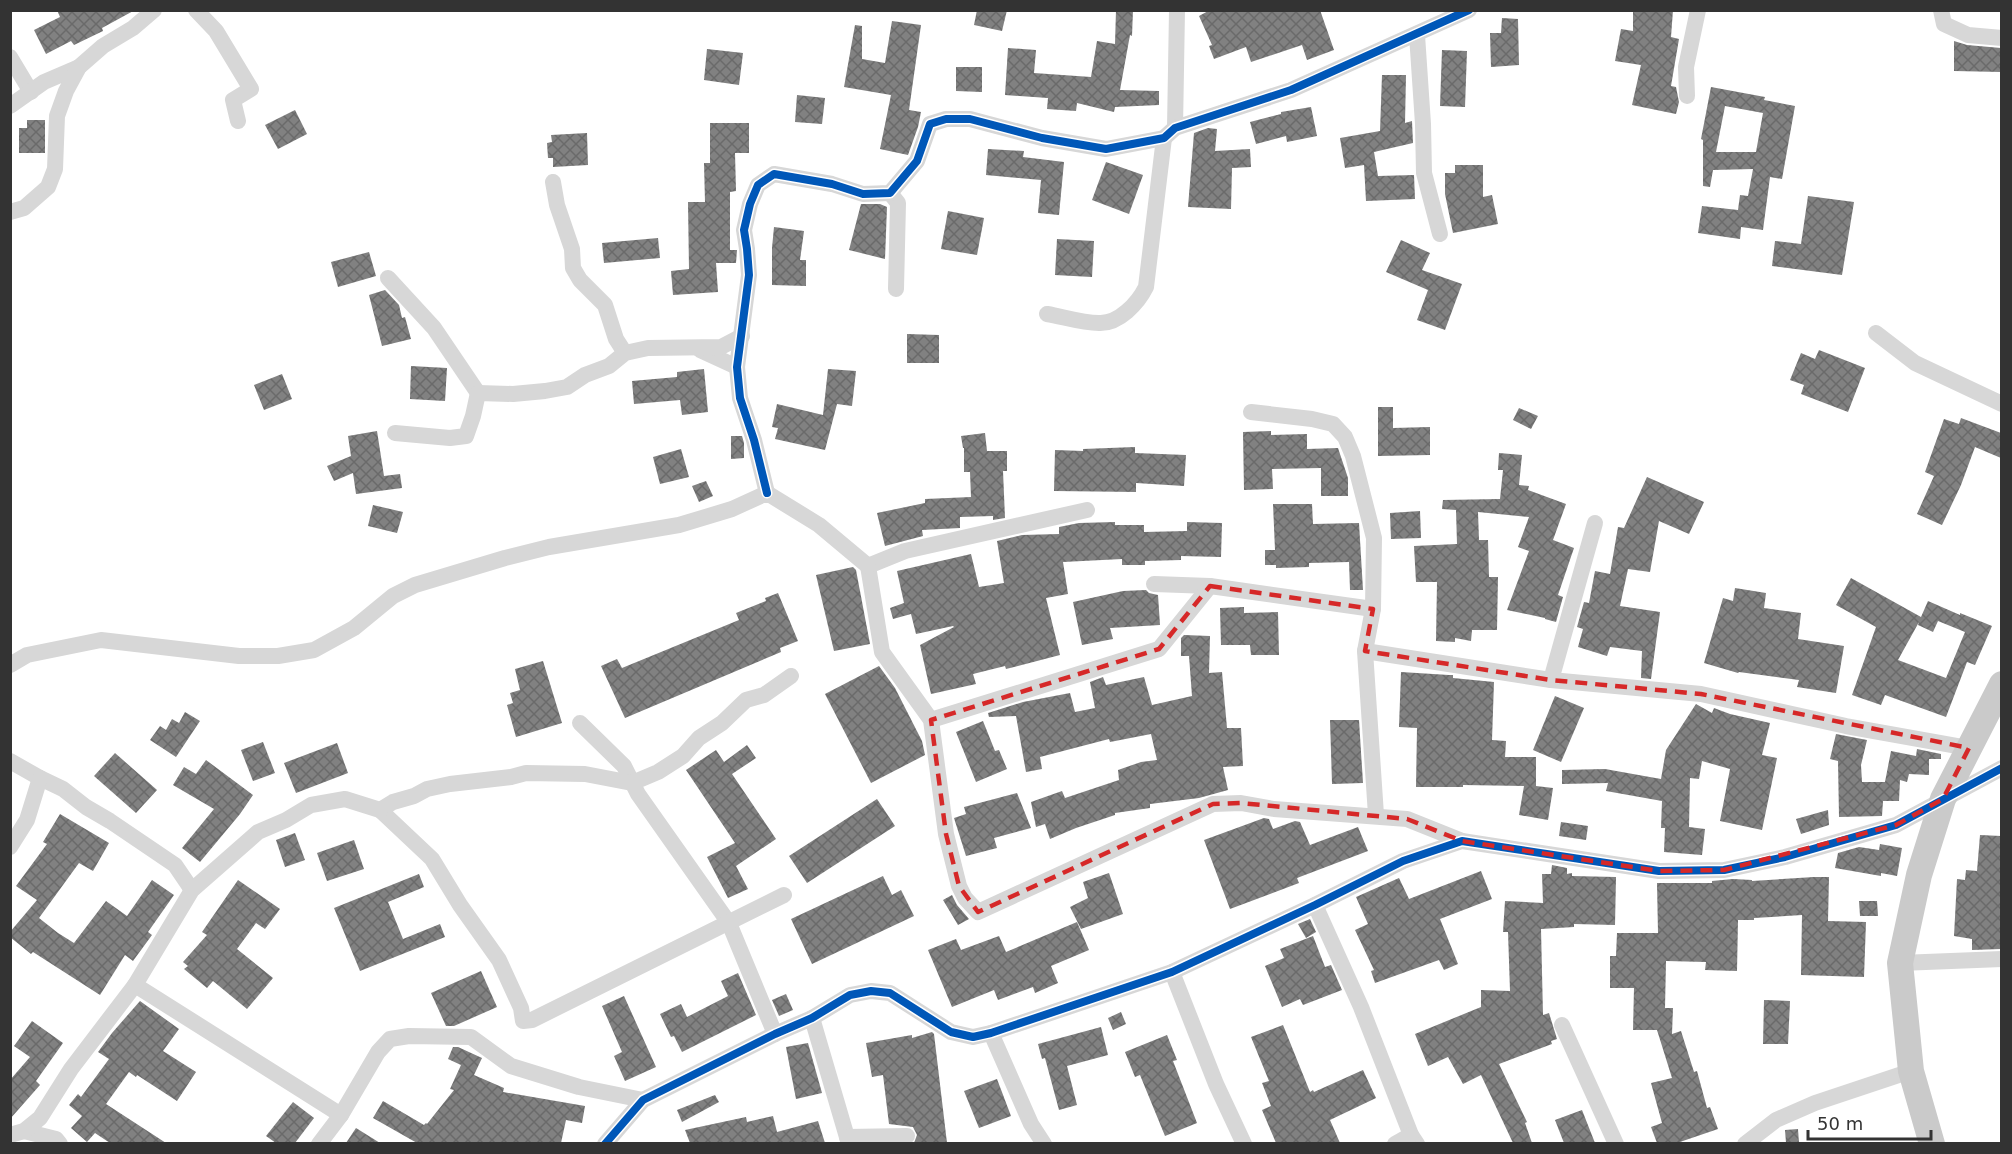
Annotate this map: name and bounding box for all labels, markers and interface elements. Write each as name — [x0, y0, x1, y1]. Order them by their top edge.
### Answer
scale bar — [1808, 1103, 1931, 1141]
text: 50 m — [1817, 1113, 1863, 1134]

